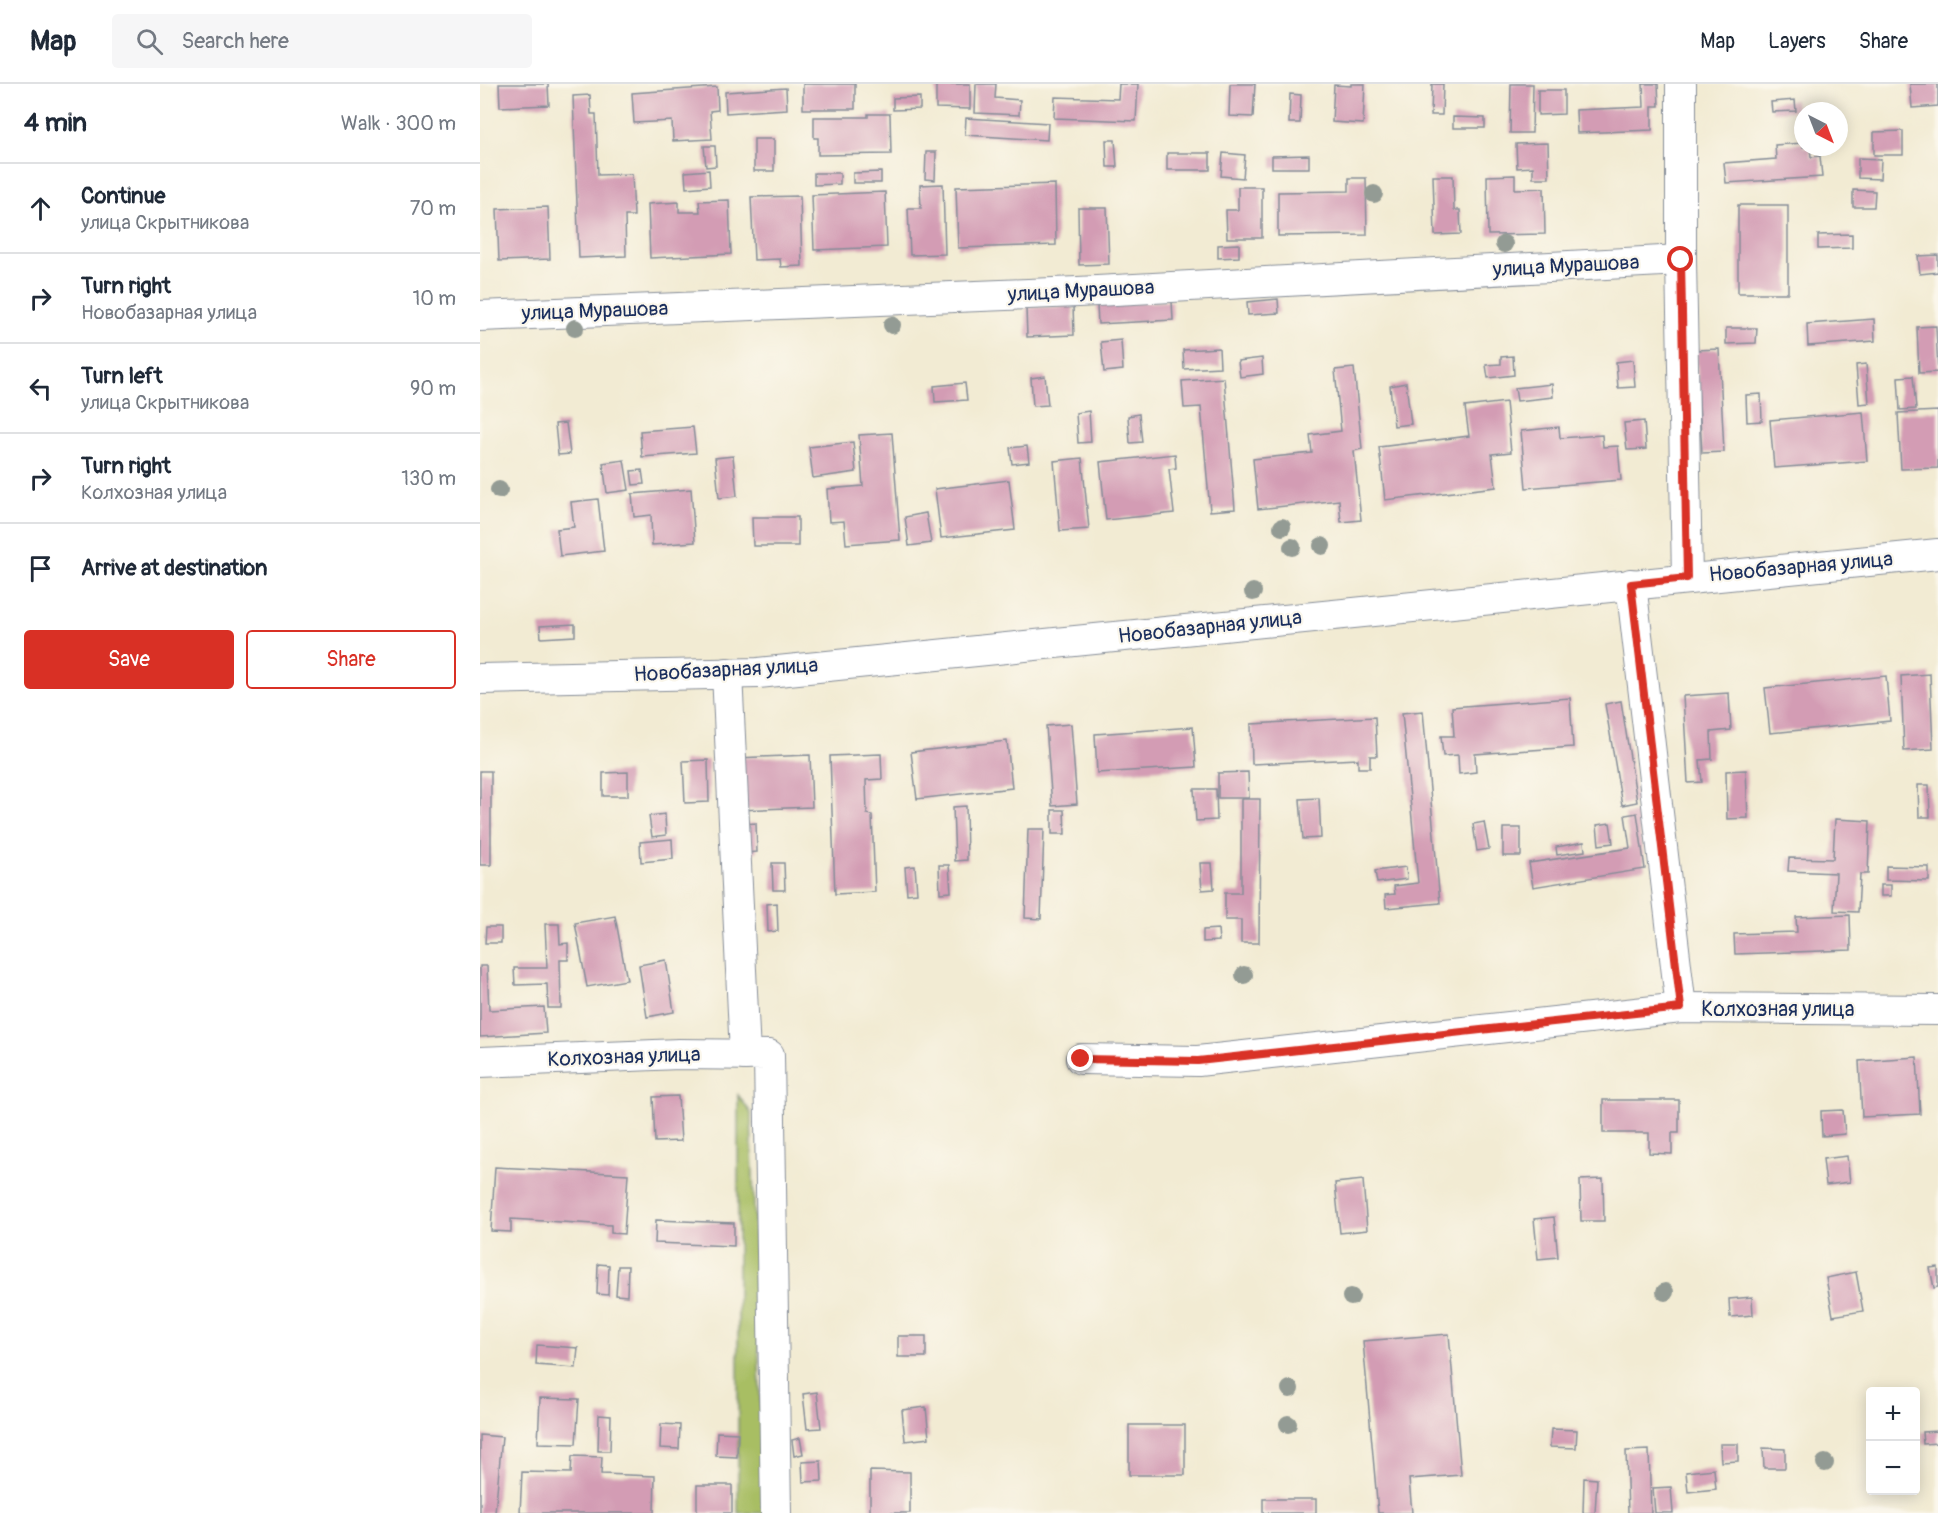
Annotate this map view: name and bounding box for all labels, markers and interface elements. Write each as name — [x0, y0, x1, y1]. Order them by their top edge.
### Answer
search box — [112, 14, 532, 68]
text: Map — [30, 24, 76, 59]
icon: search — [133, 25, 166, 58]
text: Search here — [181, 27, 289, 55]
text: Map — [1700, 28, 1735, 55]
text: Layers — [1768, 28, 1826, 55]
text: Share — [1859, 28, 1908, 55]
north arrow — [1794, 102, 1848, 156]
text: 4 min — [24, 107, 87, 139]
text: Walk · 300 m — [341, 111, 456, 136]
text: Continue — [81, 182, 165, 210]
icon: ahead — [24, 192, 57, 225]
text: 70 m — [410, 196, 456, 221]
text: улица Скрытникова — [81, 210, 249, 235]
route start — [1667, 246, 1693, 272]
street label: улица Мурашова — [1491, 249, 1640, 283]
text: Turn right — [81, 272, 171, 300]
street label: улица Мурашова — [1006, 274, 1155, 308]
icon: right — [24, 282, 57, 315]
text: 10 m — [412, 286, 456, 311]
street label: улица Мурашова — [520, 295, 669, 327]
text: Новобазарная улица — [81, 300, 257, 325]
text: Turn left — [81, 362, 163, 390]
icon: left — [24, 372, 57, 405]
text: 90 m — [410, 376, 456, 401]
text: улица Скрытникова — [81, 390, 249, 415]
text: Turn right — [81, 452, 171, 480]
icon: right — [24, 462, 57, 495]
text: 130 m — [401, 466, 456, 491]
text: Колхозная улица — [81, 480, 227, 505]
street label: Новобазарная улица — [1708, 545, 1894, 589]
icon: arrive — [24, 552, 57, 585]
text: Arrive at destination — [81, 554, 267, 582]
street label: Новобазарная улица — [1117, 604, 1303, 650]
button: Save — [24, 630, 234, 689]
button: Share — [246, 630, 456, 689]
street label: Новобазарная улица — [633, 652, 819, 688]
street label: Колхозная улица — [1701, 996, 1855, 1023]
street label: Колхозная улица — [547, 1041, 701, 1073]
route end — [1067, 1045, 1093, 1071]
map controls — [1866, 1387, 1920, 1495]
button: + — [1866, 1387, 1920, 1441]
button: − — [1866, 1441, 1920, 1495]

